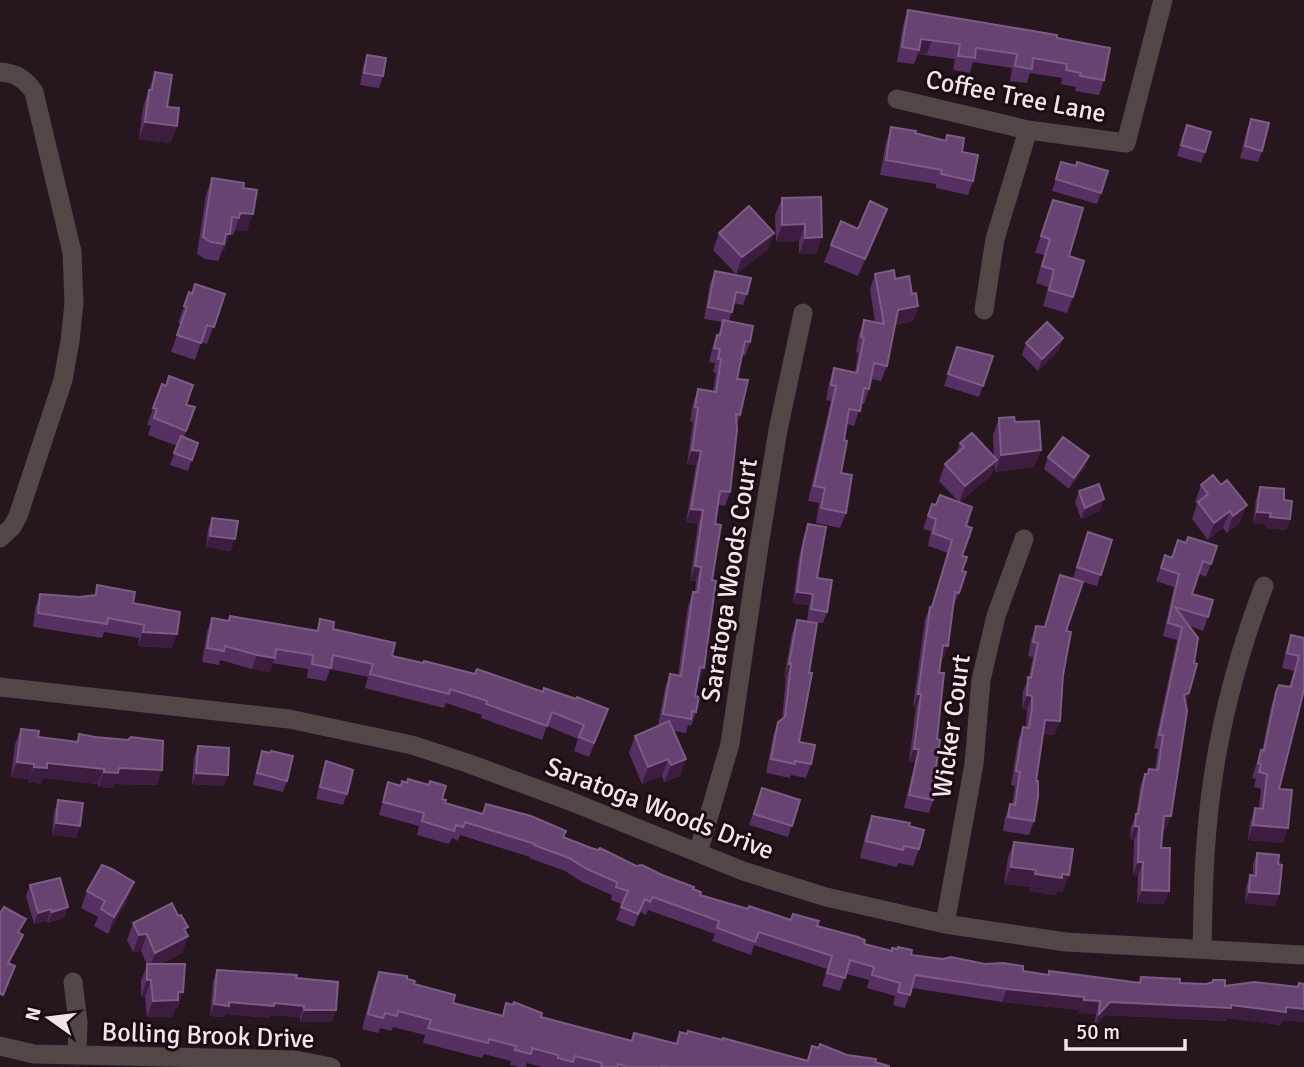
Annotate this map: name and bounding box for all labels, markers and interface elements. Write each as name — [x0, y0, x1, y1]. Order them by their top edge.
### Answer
street label: Coffee Tree Lane — [923, 64, 1109, 130]
street label: Saratoga Woods Court — [695, 456, 765, 704]
street label: Wicker Court — [926, 652, 978, 800]
street label: Saratoga Woods Drive — [541, 751, 778, 867]
north arrow — [14, 983, 84, 1053]
text: N — [20, 1005, 47, 1023]
scale bar — [1066, 1007, 1185, 1052]
street label: Bolling Brook Drive — [101, 1016, 315, 1056]
text: 50 m — [1076, 1019, 1120, 1045]

